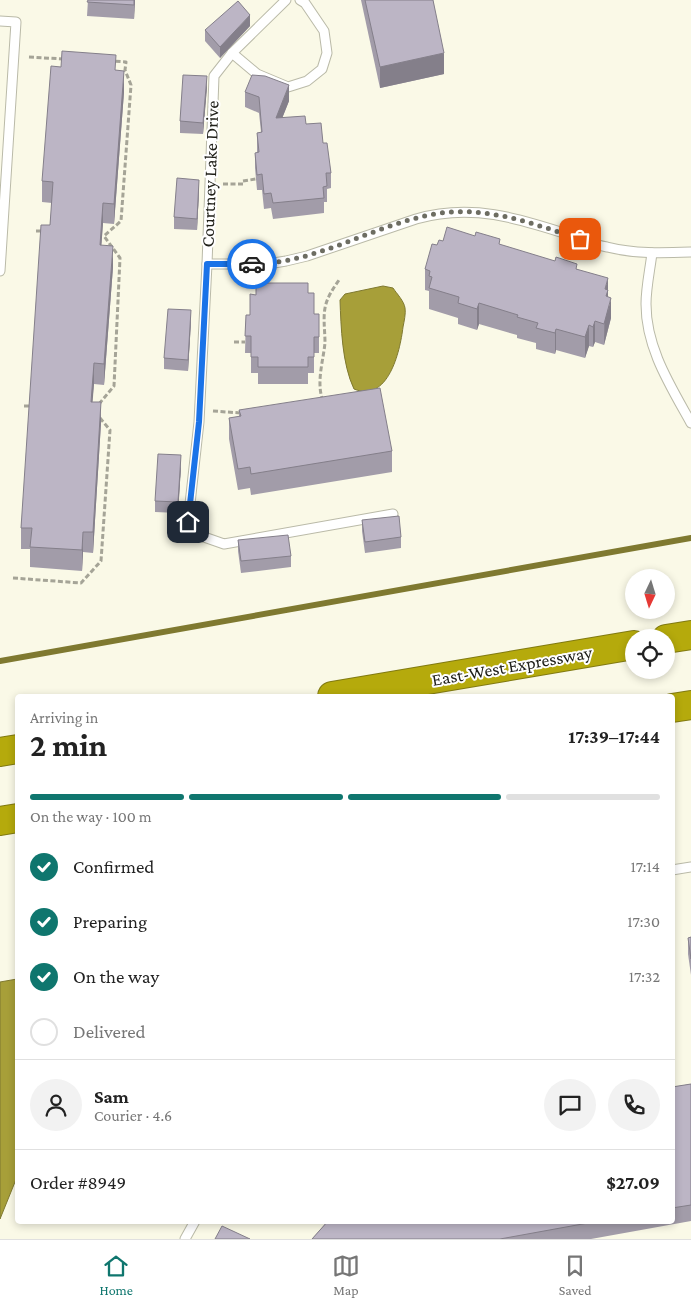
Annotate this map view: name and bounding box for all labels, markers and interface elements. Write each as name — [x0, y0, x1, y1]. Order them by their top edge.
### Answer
street label: Courtney Lake Drive — [197, 100, 223, 248]
pin — [559, 218, 601, 260]
icon: bag — [566, 225, 594, 253]
courier — [227, 239, 277, 289]
icon: car — [238, 250, 266, 278]
pin — [167, 501, 209, 543]
icon: home — [174, 508, 202, 536]
north arrow — [625, 569, 675, 619]
map controls — [625, 569, 675, 679]
button: locate — [625, 629, 675, 679]
street label: East-West Expressway — [430, 642, 594, 690]
text: Arriving in — [30, 709, 98, 726]
text: 17:39–17:44 — [568, 726, 660, 747]
text: 2 min — [30, 727, 107, 763]
text: On the way · 100 m — [30, 808, 152, 825]
icon: check — [30, 853, 58, 881]
text: Confirmed — [73, 856, 154, 877]
text: 17:14 — [630, 858, 660, 875]
icon: check — [30, 908, 58, 936]
text: Preparing — [73, 911, 147, 932]
text: 17:30 — [627, 913, 660, 930]
icon: check — [30, 963, 58, 991]
text: On the way — [73, 966, 159, 987]
text: 17:32 — [629, 968, 660, 985]
text: Delivered — [73, 1021, 146, 1042]
button: person — [30, 1079, 82, 1131]
button: chat — [544, 1079, 596, 1131]
button: phone — [608, 1079, 660, 1131]
text: Sam — [94, 1086, 129, 1107]
text: Courier · 4.6 — [94, 1107, 172, 1124]
text: Order #8949 — [30, 1172, 126, 1193]
text: $27.09 — [606, 1172, 660, 1193]
tab: Home — [99, 1252, 133, 1298]
tab: Map — [332, 1252, 360, 1298]
tab: Saved — [559, 1252, 592, 1298]

